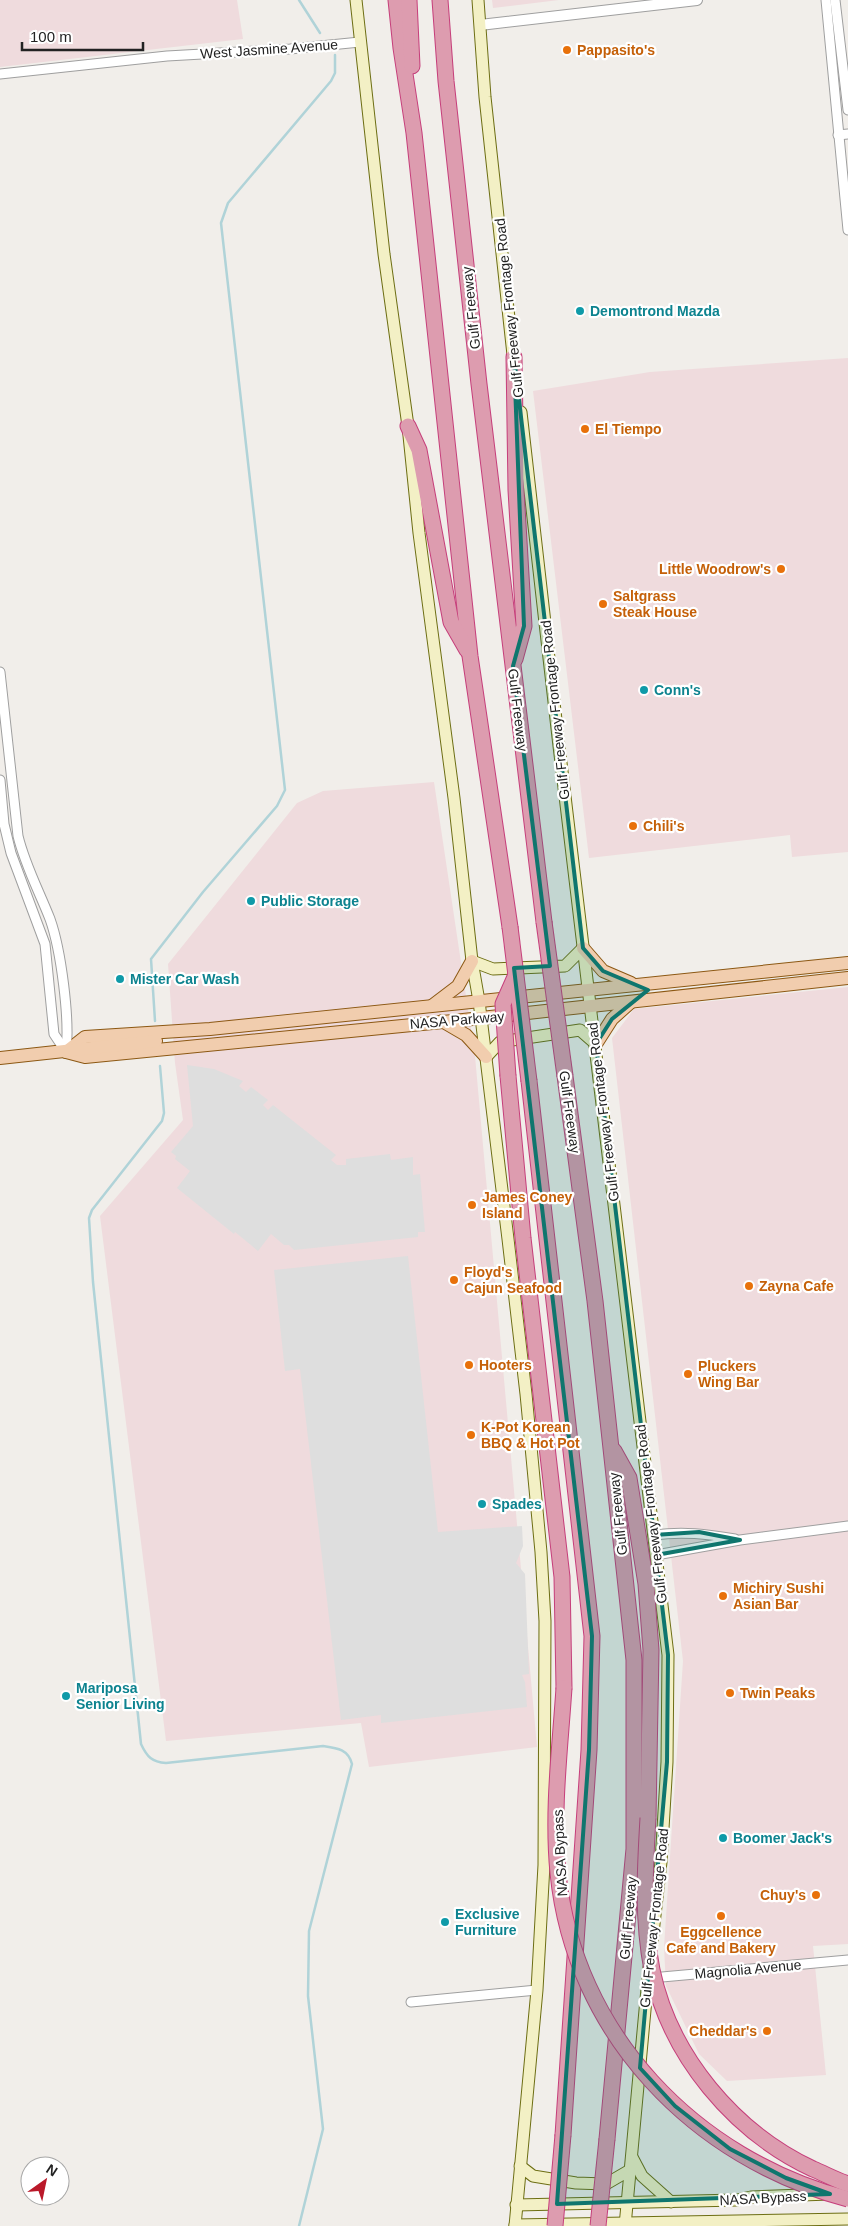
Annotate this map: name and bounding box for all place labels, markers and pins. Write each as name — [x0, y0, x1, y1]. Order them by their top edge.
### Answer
place label: Pappasito's — [577, 42, 655, 58]
marker: Pappasito's — [561, 44, 573, 56]
place label: Demontrond Mazda — [590, 303, 720, 319]
marker: Demontrond Mazda — [574, 305, 586, 317]
place label: El Tiempo — [595, 421, 662, 437]
marker: El Tiempo — [579, 423, 591, 435]
place label: Little Woodrow's — [659, 561, 771, 577]
marker: Little Woodrow's — [775, 563, 787, 575]
place label: Saltgrass Steak House — [613, 588, 697, 620]
marker: Saltgrass Steak House — [597, 598, 609, 610]
place label: Conn's — [654, 682, 701, 698]
marker: Conn's — [638, 684, 650, 696]
place label: Chili's — [643, 818, 685, 834]
marker: Chili's — [627, 820, 639, 832]
place label: Public Storage — [261, 893, 359, 909]
marker: Public Storage — [245, 895, 257, 907]
place label: Mister Car Wash — [130, 971, 239, 987]
marker: Mister Car Wash — [114, 973, 126, 985]
place label: James Coney Island — [482, 1189, 572, 1221]
marker: James Coney Island — [466, 1199, 478, 1211]
place label: Floyd's Cajun Seafood — [464, 1264, 562, 1296]
marker: Floyd's Cajun Seafood — [448, 1274, 460, 1286]
place label: Zayna Cafe — [759, 1278, 834, 1294]
marker: Zayna Cafe — [743, 1280, 755, 1292]
place label: Hooters — [479, 1357, 532, 1373]
place label: Pluckers Wing Bar — [698, 1358, 760, 1390]
marker: Hooters — [463, 1359, 475, 1371]
marker: Pluckers Wing Bar — [682, 1368, 694, 1380]
place label: K-Pot Korean BBQ & Hot Pot — [481, 1419, 580, 1451]
marker: K-Pot Korean BBQ & Hot Pot — [465, 1429, 477, 1441]
place label: Spades — [492, 1496, 542, 1512]
marker: Spades — [476, 1498, 488, 1510]
place label: Michiry Sushi Asian Bar — [733, 1580, 824, 1612]
marker: Michiry Sushi Asian Bar — [717, 1590, 729, 1602]
place label: Mariposa Senior Living — [76, 1680, 165, 1712]
place label: Twin Peaks — [740, 1685, 815, 1701]
marker: Twin Peaks — [724, 1687, 736, 1699]
marker: Mariposa Senior Living — [60, 1690, 72, 1702]
place label: Boomer Jack's — [733, 1830, 832, 1846]
marker: Boomer Jack's — [717, 1832, 729, 1844]
place label: Chuy's — [760, 1887, 806, 1903]
marker: Chuy's — [810, 1889, 822, 1901]
place label: Exclusive Furniture — [455, 1906, 520, 1938]
marker: Eggcellence Cafe and Bakery — [715, 1910, 727, 1922]
marker: Exclusive Furniture — [439, 1916, 451, 1928]
place label: Eggcellence Cafe and Bakery — [666, 1924, 776, 1956]
place label: Cheddar's — [689, 2023, 757, 2039]
marker: Cheddar's — [761, 2025, 773, 2037]

